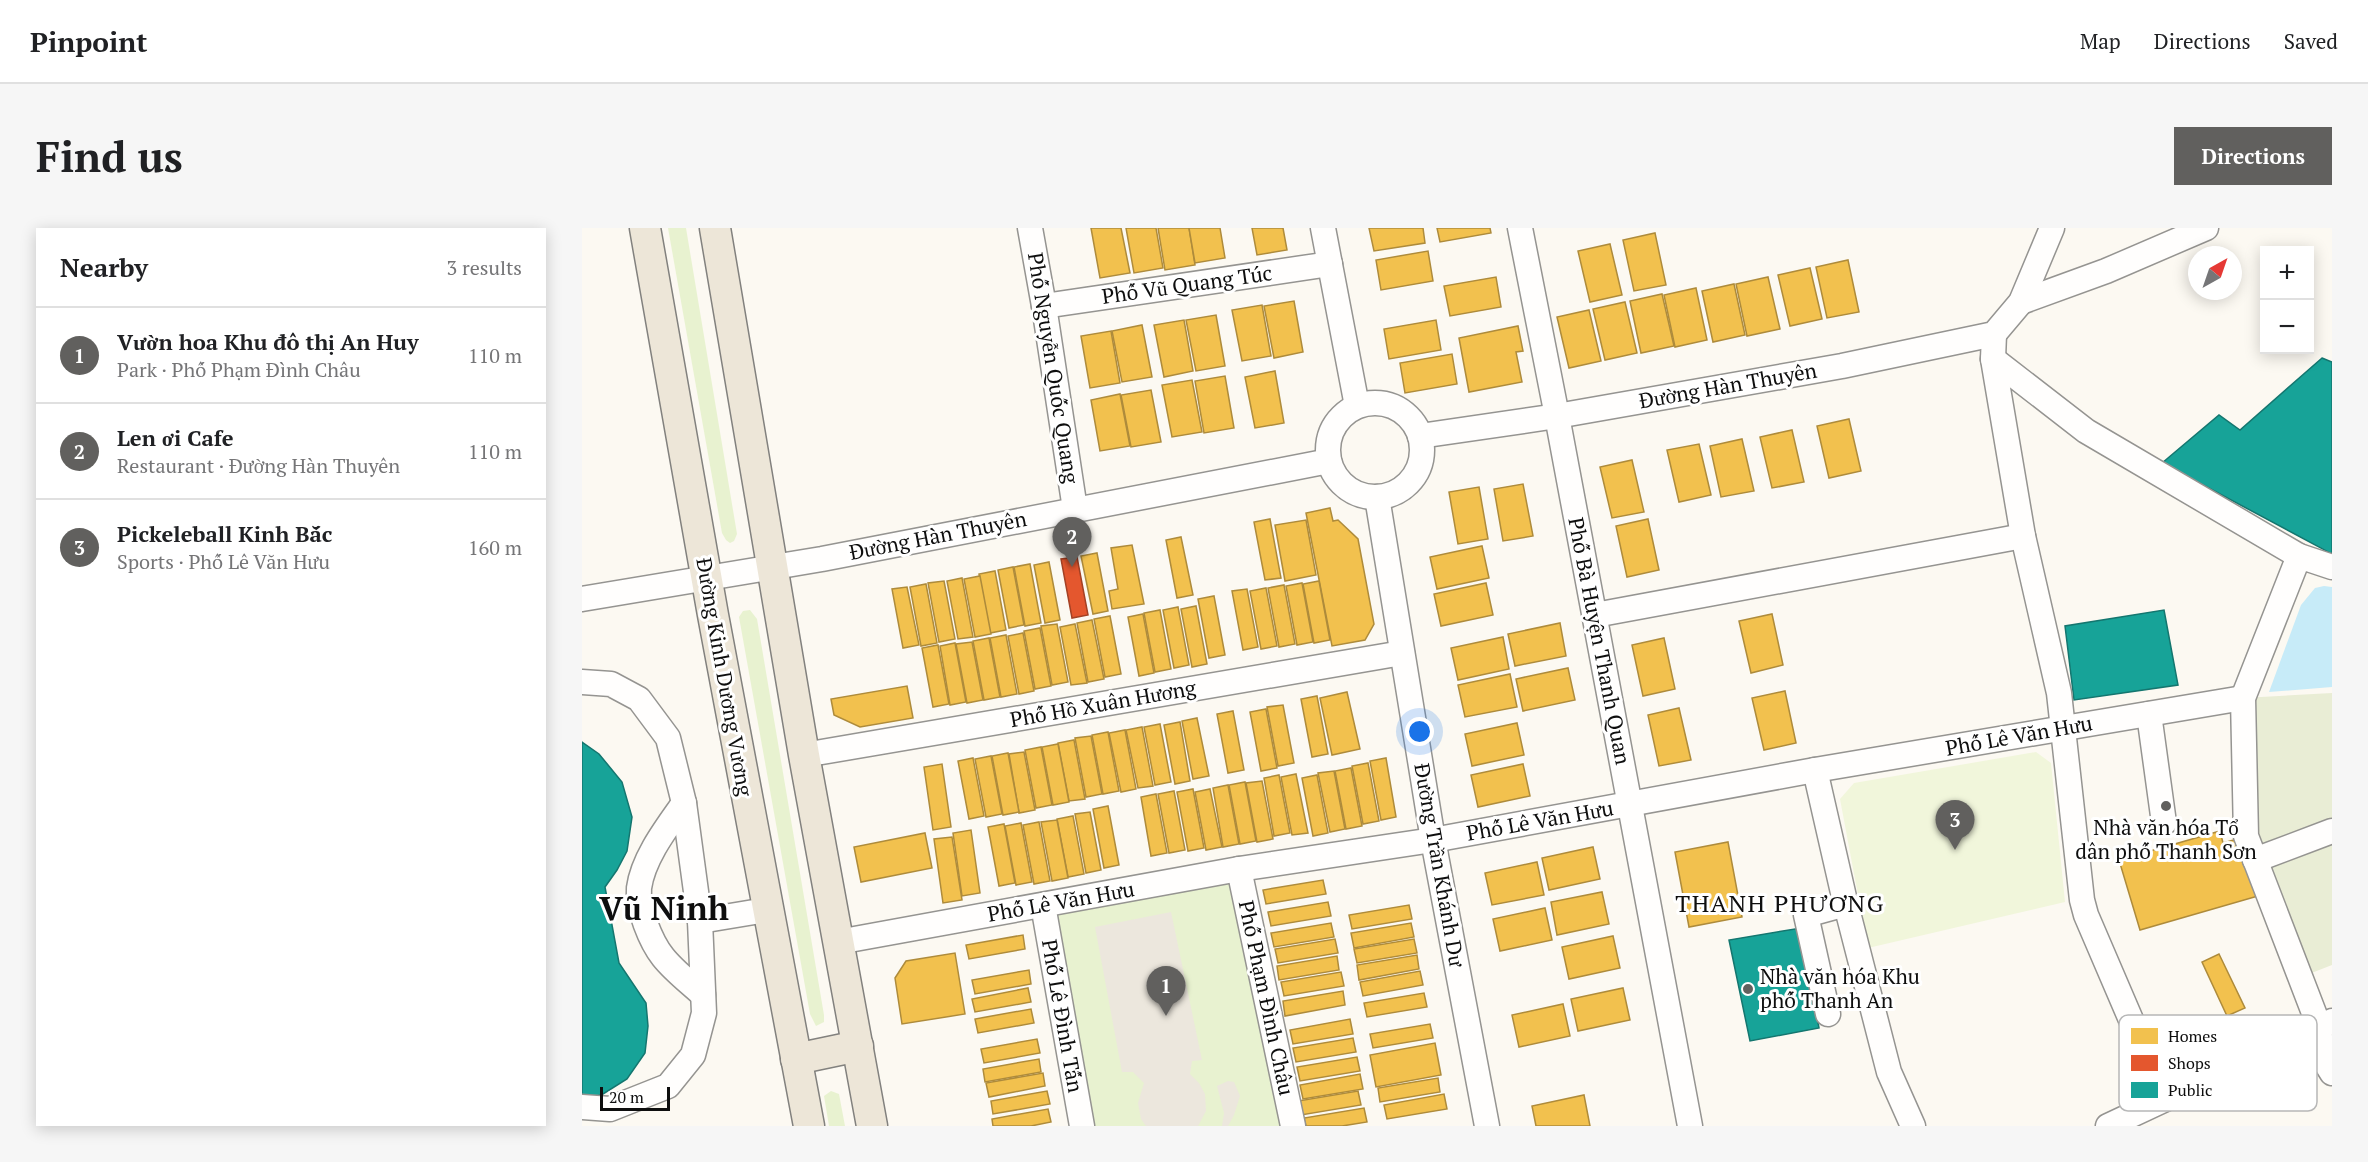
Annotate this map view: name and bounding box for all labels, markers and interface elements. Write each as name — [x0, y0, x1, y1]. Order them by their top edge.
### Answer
text: Pinpoint — [30, 23, 147, 60]
text: Map — [2080, 27, 2121, 55]
text: Directions — [2154, 27, 2251, 55]
text: Saved — [2284, 27, 2338, 55]
button: Directions — [2174, 127, 2332, 185]
text: Find us — [36, 128, 183, 184]
north arrow — [2188, 246, 2242, 300]
map controls — [2260, 246, 2314, 354]
button: + — [2260, 246, 2314, 300]
text: Nearby — [60, 250, 148, 284]
street label: Phố Nguyễn Quốc Quang — [1022, 250, 1086, 486]
text: 3 results — [447, 254, 522, 281]
street label: Phố Vũ Quang Túc — [1100, 258, 1274, 310]
button: − — [2260, 300, 2314, 354]
text: Vườn hoa Khu đô thị An Huy — [117, 327, 419, 356]
text: 1 — [74, 342, 85, 369]
text: 110 m — [468, 342, 522, 369]
street label: Đường Hàn Thuyên — [1637, 355, 1819, 414]
text: Park · Phố Phạm Đình Châu — [117, 356, 361, 383]
text: Len ơi Cafe — [117, 423, 233, 452]
text: 2 — [74, 438, 85, 465]
text: 110 m — [468, 438, 522, 465]
text: Restaurant · Đường Hàn Thuyên — [117, 452, 400, 479]
street label: Đường Hàn Thuyên — [847, 504, 1029, 566]
street label: Phố Bà Huyện Thanh Quan — [1562, 515, 1638, 767]
pin: 2 — [1052, 518, 1092, 567]
text: Pickeleball Kinh Bắc — [117, 519, 333, 548]
text: 3 — [74, 534, 85, 561]
text: 160 m — [468, 534, 522, 561]
text: Sports · Phố Lê Văn Hưu — [117, 548, 330, 575]
street label: Đường Kinh Dương Vương — [690, 555, 760, 799]
street label: Phố Hồ Xuân Hương — [1008, 673, 1199, 733]
street label: Phố Lê Văn Hưu — [1943, 708, 2094, 762]
your location — [1405, 717, 1434, 746]
street label: Đường Trần Khánh Dư — [1408, 761, 1472, 969]
street label: Phố Lê Văn Hưu — [1464, 793, 1615, 847]
marker: Nhà văn hóa Tổ dân phố Thanh Sơn — [2159, 799, 2173, 813]
pin: 3 — [1936, 800, 1974, 850]
place label: Nhà văn hóa Tổ dân phố Thanh Sơn — [2075, 813, 2257, 865]
street label: Phố Lê Văn Hưu — [985, 874, 1136, 928]
district label: Vũ Ninh — [599, 886, 729, 929]
district label: THANH PHƯƠNG — [1675, 887, 1885, 919]
street label: Phố Phạm Đình Châu — [1233, 898, 1301, 1098]
street label: Phố Lê Đình Tấn — [1036, 937, 1090, 1095]
place label: Nhà văn hóa Khu phố Thanh An — [1760, 962, 1920, 1014]
pin: 1 — [1146, 966, 1186, 1016]
marker: Nhà văn hóa Khu phố Thanh An — [1741, 982, 1755, 996]
legend — [2119, 1015, 2317, 1111]
text: Homes — [2168, 1025, 2217, 1047]
text: Shops — [2168, 1052, 2211, 1074]
text: Public — [2168, 1079, 2213, 1101]
scale bar — [600, 1084, 670, 1112]
text: 20 m — [609, 1086, 644, 1108]

